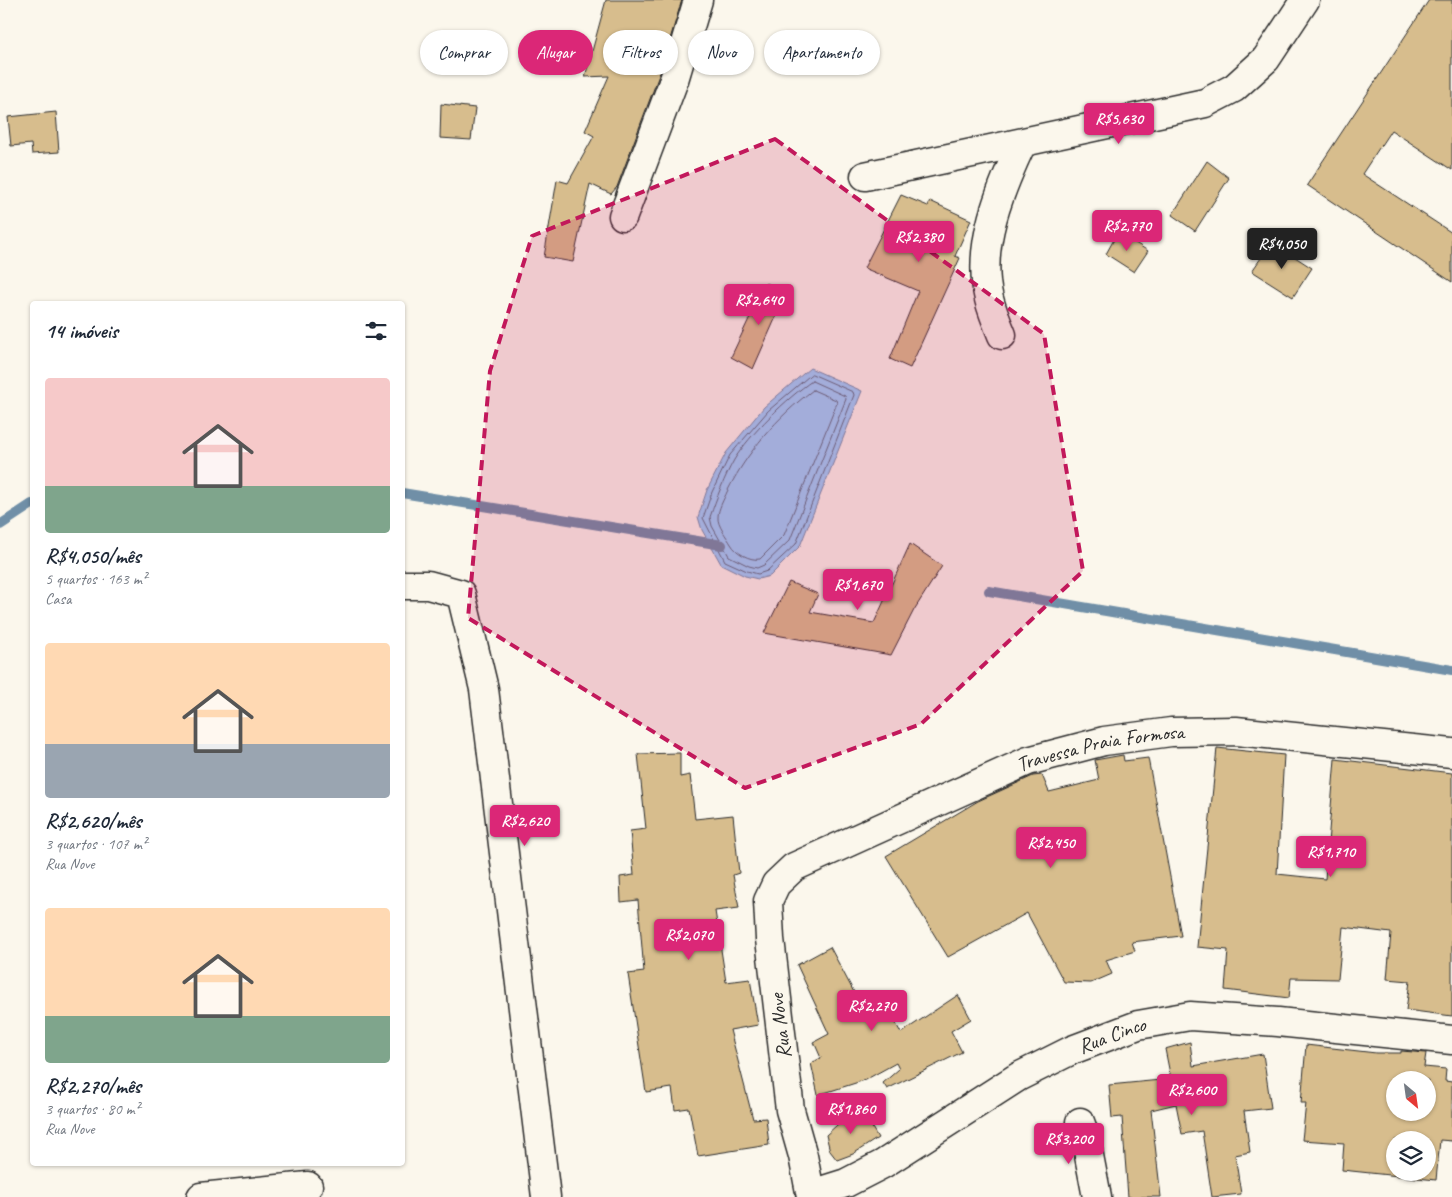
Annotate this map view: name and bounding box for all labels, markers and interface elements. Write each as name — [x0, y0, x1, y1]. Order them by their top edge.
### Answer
chip: Comprar — [420, 30, 508, 75]
chip: Alugar — [518, 30, 593, 75]
chip: Filtros — [603, 30, 678, 75]
chip: Novo — [688, 30, 754, 75]
chip: Apartamento — [764, 30, 880, 75]
pin: R$5,630 — [1073, 102, 1165, 145]
text: R$5,630 — [1095, 109, 1143, 129]
pin: R$2,770 — [1081, 210, 1173, 252]
text: R$2,770 — [1103, 216, 1151, 236]
pin: R$2,380 — [873, 220, 965, 263]
text: R$2,380 — [895, 227, 943, 247]
pin: R$4,050 — [1236, 228, 1328, 270]
text: R$4,050 — [1258, 234, 1306, 254]
pin: R$2,640 — [713, 284, 805, 326]
text: R$2,640 — [735, 290, 783, 310]
icon: filters — [362, 317, 390, 345]
text: 14 imóveis — [45, 318, 118, 344]
icon: home — [173, 411, 263, 501]
text: R$4,050/mês — [45, 543, 141, 569]
pin: R$1,670 — [812, 568, 904, 611]
text: 5 quartos · 163 m² — [45, 569, 147, 589]
text: R$1,670 — [834, 575, 882, 595]
text: Casa — [45, 589, 71, 609]
icon: home — [173, 676, 263, 766]
street label: Travessa Praia Formosa — [1012, 719, 1187, 778]
pin: R$2,620 — [479, 804, 571, 847]
text: R$2,620/mês — [45, 808, 141, 834]
text: R$2,620 — [501, 811, 549, 831]
pin: R$2,450 — [1005, 826, 1097, 869]
text: R$2,450 — [1027, 833, 1075, 853]
text: 3 quartos · 107 m² — [45, 834, 147, 854]
pin: R$1,710 — [1285, 836, 1377, 878]
text: R$1,710 — [1307, 842, 1355, 862]
text: Rua Nove — [45, 854, 95, 874]
pin: R$2,070 — [643, 918, 735, 961]
text: R$2,070 — [665, 925, 713, 945]
icon: home — [173, 941, 263, 1031]
street label: Rua Nove — [763, 990, 797, 1060]
pin: R$2,270 — [826, 990, 918, 1032]
text: R$2,270 — [848, 996, 896, 1016]
street label: Rua Cinco — [1075, 1011, 1149, 1059]
north arrow — [1386, 1071, 1436, 1121]
map controls — [1386, 1071, 1436, 1181]
text: R$2,270/mês — [45, 1073, 141, 1099]
pin: R$2,600 — [1146, 1074, 1238, 1116]
text: R$2,600 — [1168, 1080, 1216, 1100]
pin: R$1,860 — [805, 1092, 897, 1135]
text: 3 quartos · 80 m² — [45, 1099, 140, 1119]
text: R$1,860 — [827, 1099, 875, 1119]
text: Rua Nove — [45, 1119, 95, 1139]
pin: R$3,200 — [1023, 1122, 1115, 1165]
text: R$3,200 — [1045, 1129, 1093, 1149]
button: layers — [1386, 1131, 1436, 1181]

